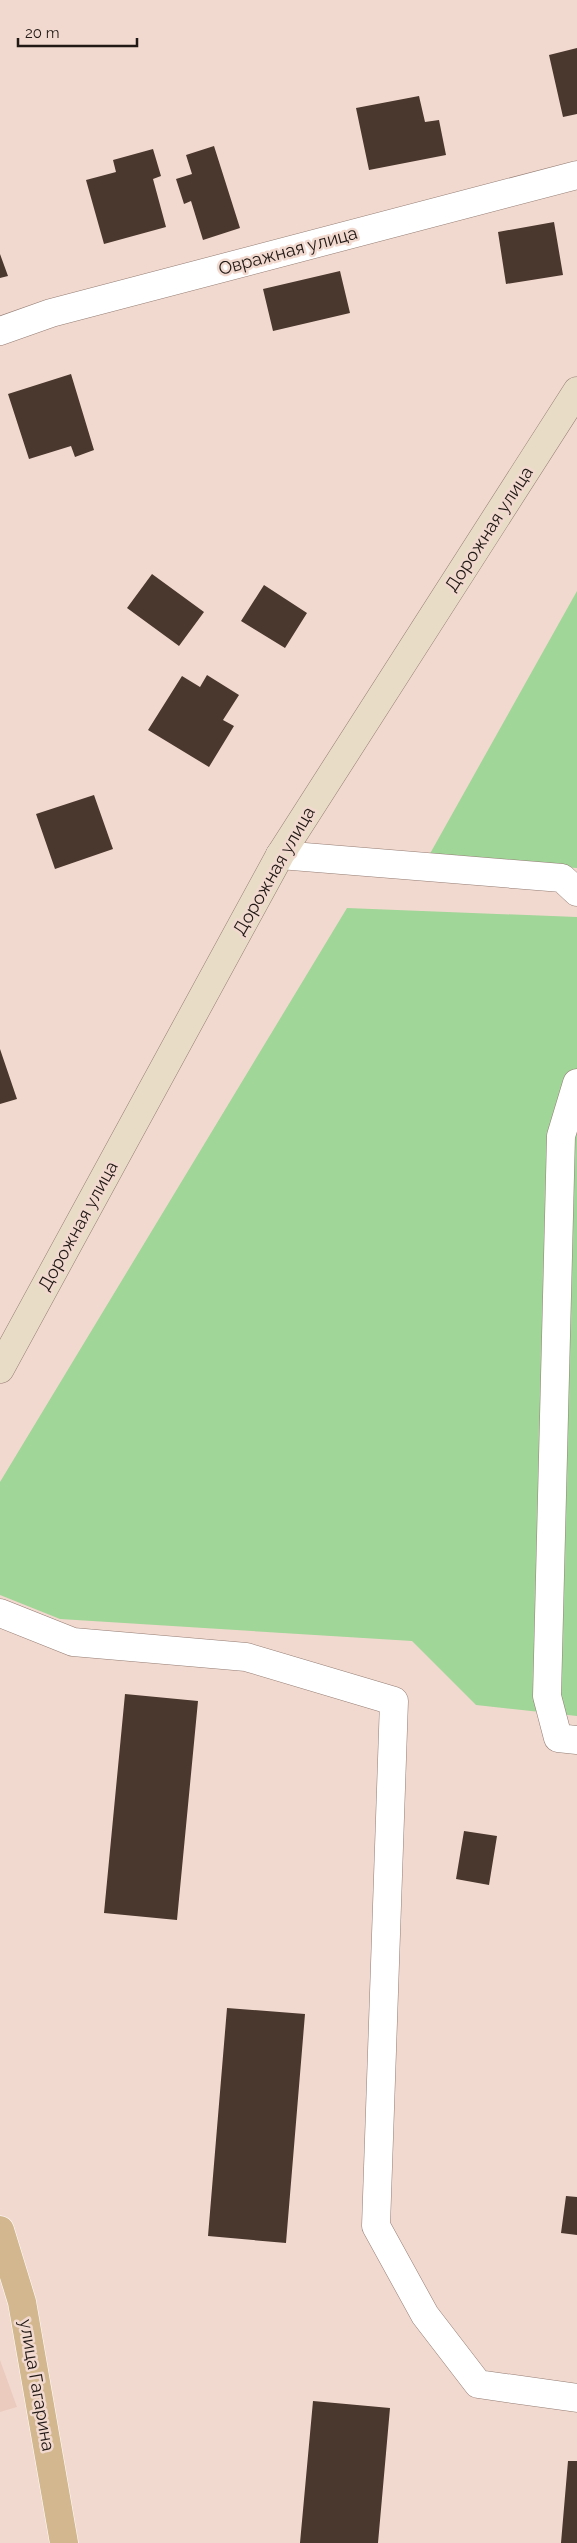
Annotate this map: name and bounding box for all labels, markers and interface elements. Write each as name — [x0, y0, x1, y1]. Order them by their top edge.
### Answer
scale bar — [18, 15, 136, 47]
text: 20 m — [25, 24, 60, 42]
street label: Овражная улица — [216, 222, 360, 279]
street label: Дорожная улица — [440, 462, 537, 595]
street label: Дорожная улица — [228, 803, 319, 939]
street label: Дорожная улица — [33, 1157, 122, 1294]
street label: улица Гагарина — [16, 2317, 59, 2453]

